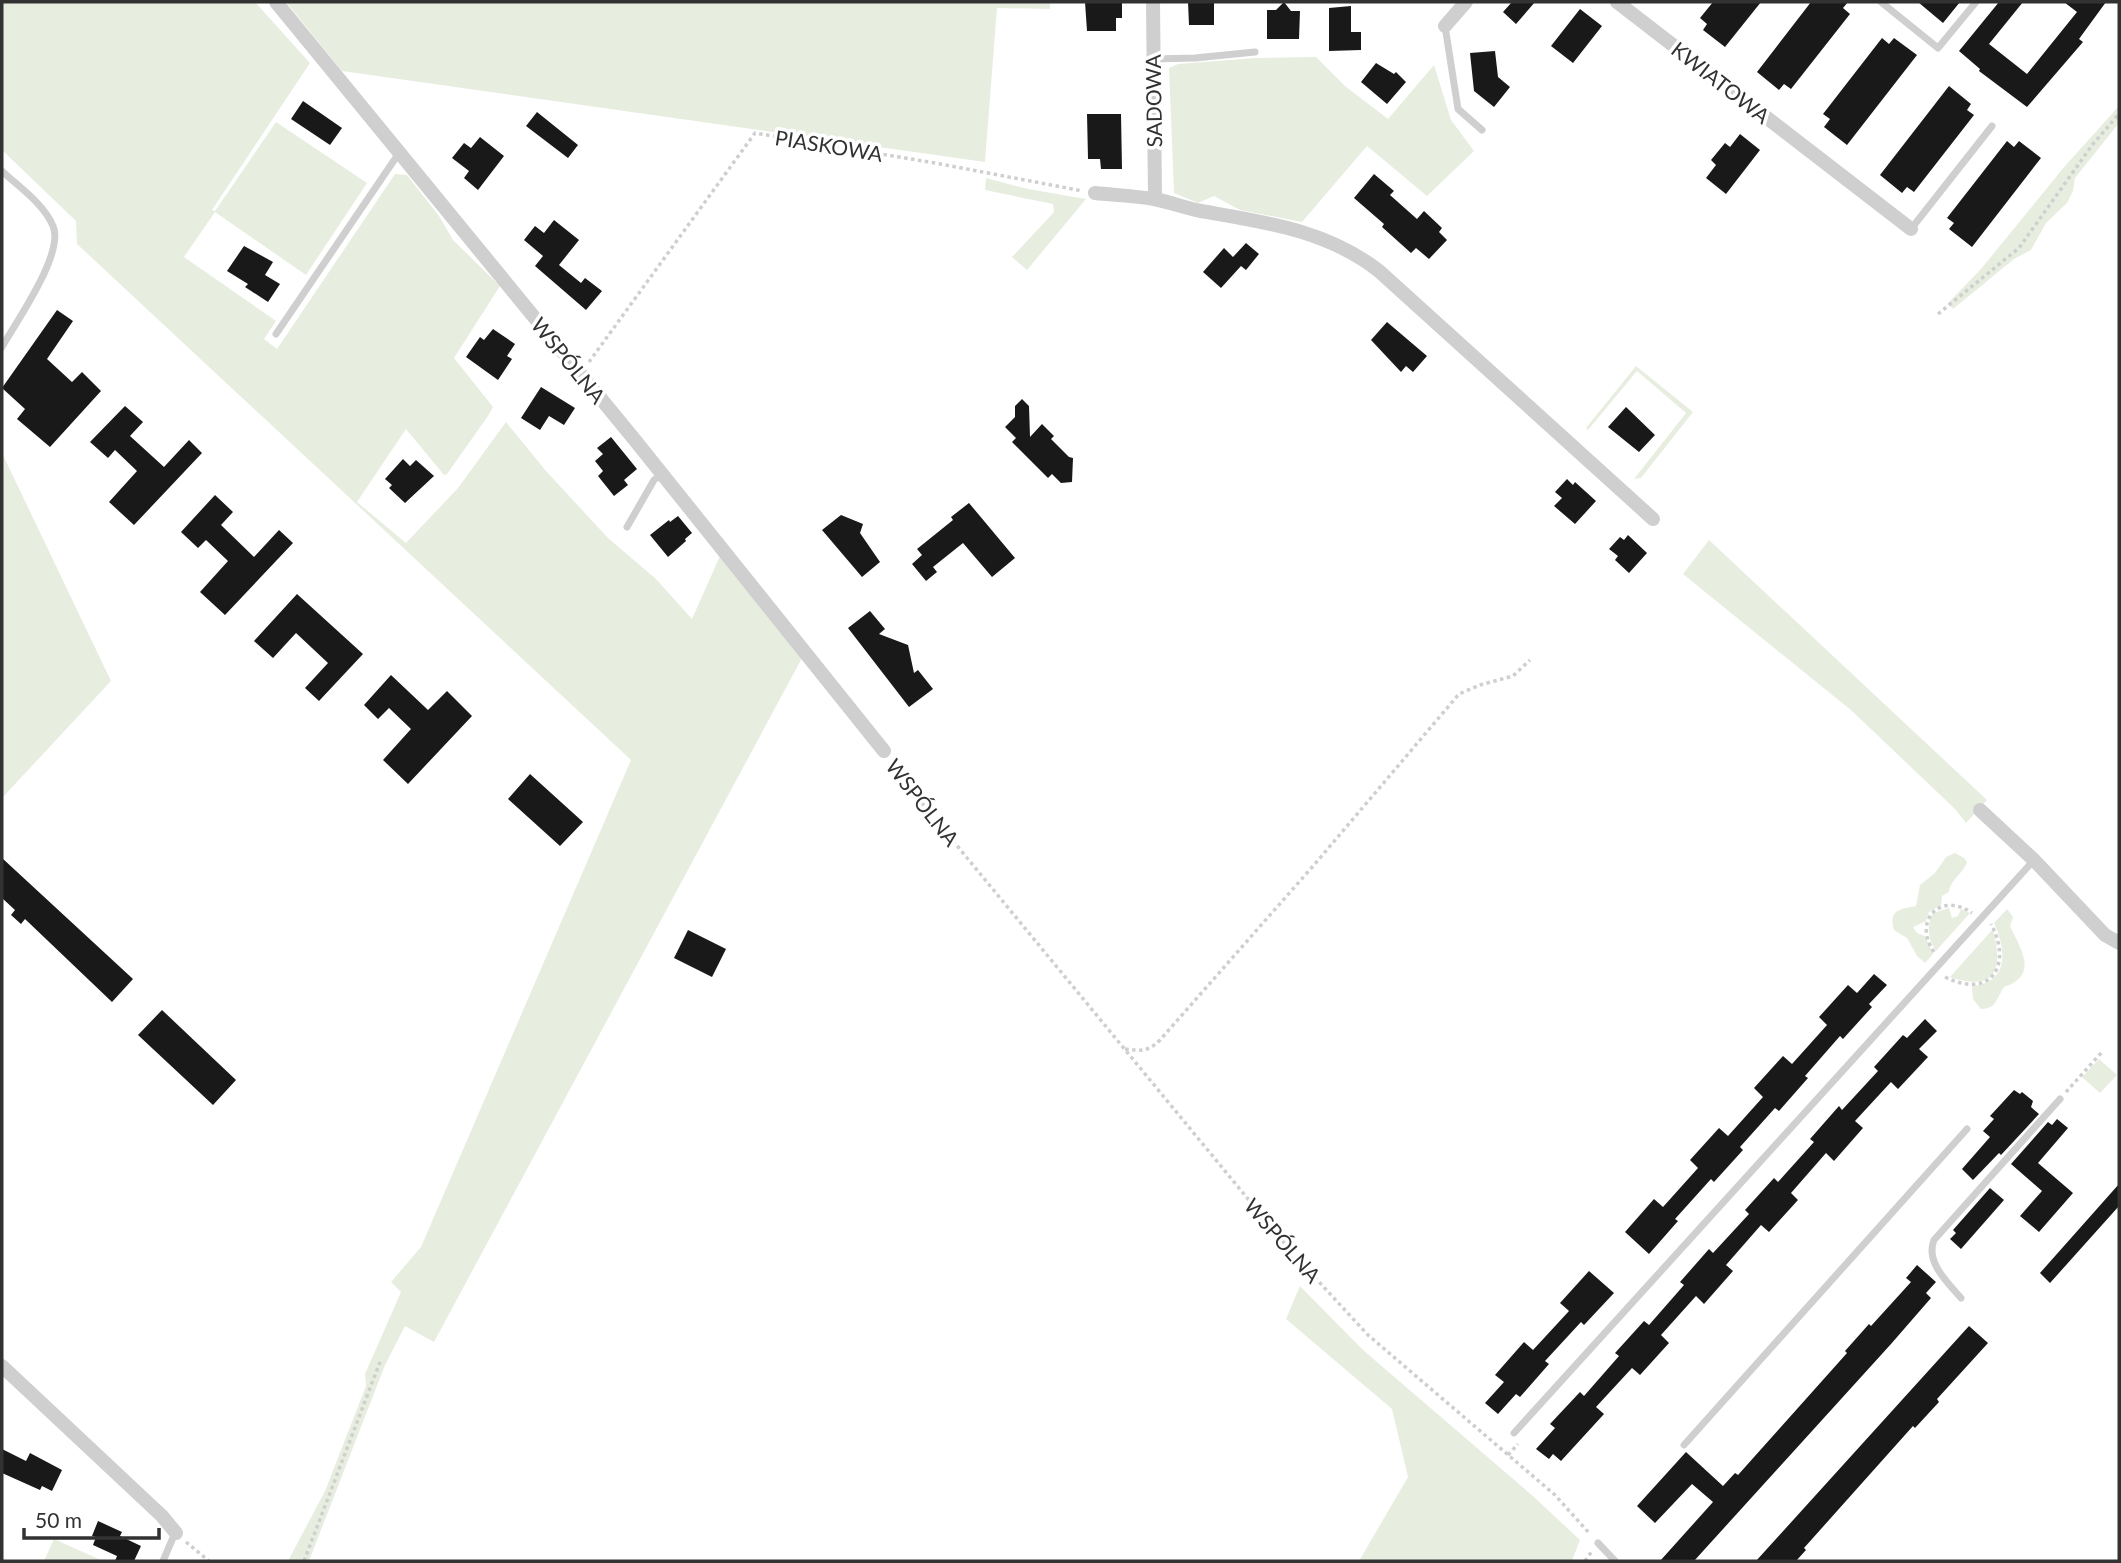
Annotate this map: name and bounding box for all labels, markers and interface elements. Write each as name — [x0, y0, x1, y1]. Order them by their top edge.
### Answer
street label: KWIATOWA — [1667, 36, 1776, 129]
street label: SADOWA — [1140, 54, 1166, 148]
street label: PIASKOWA — [773, 124, 885, 166]
street label: WSPÓLNA — [527, 312, 612, 409]
street label: WSPÓLNA — [881, 754, 965, 851]
street label: WSPÓLNA — [1240, 1193, 1327, 1288]
scale bar — [24, 1496, 159, 1540]
text: 50 m — [35, 1507, 82, 1532]

